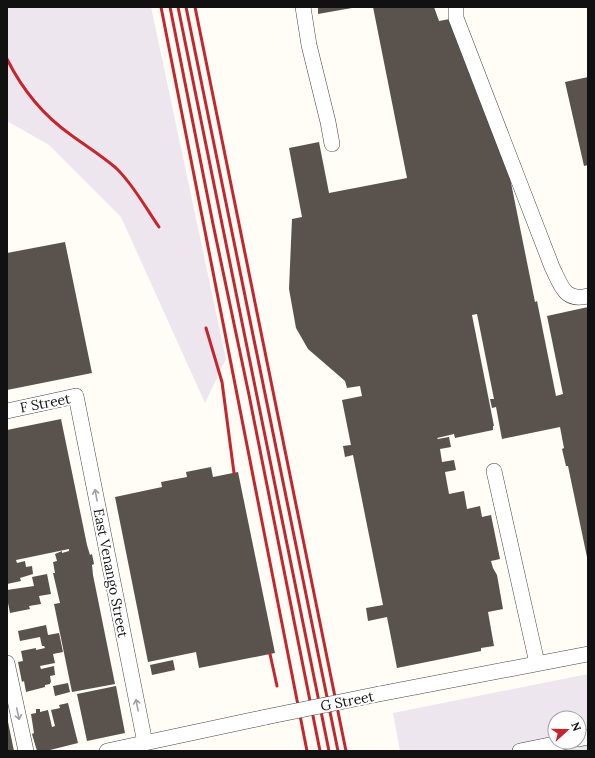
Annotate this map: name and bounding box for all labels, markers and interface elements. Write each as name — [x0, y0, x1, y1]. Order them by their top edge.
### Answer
street label: F Street — [18, 389, 72, 417]
one-way arrow — [91, 489, 99, 502]
street label: East Venango Street — [90, 507, 132, 640]
street label: G Street — [319, 687, 376, 715]
one-way arrow — [133, 699, 141, 712]
one-way arrow — [14, 708, 22, 721]
north arrow — [547, 710, 587, 750]
text: N — [568, 720, 585, 733]

